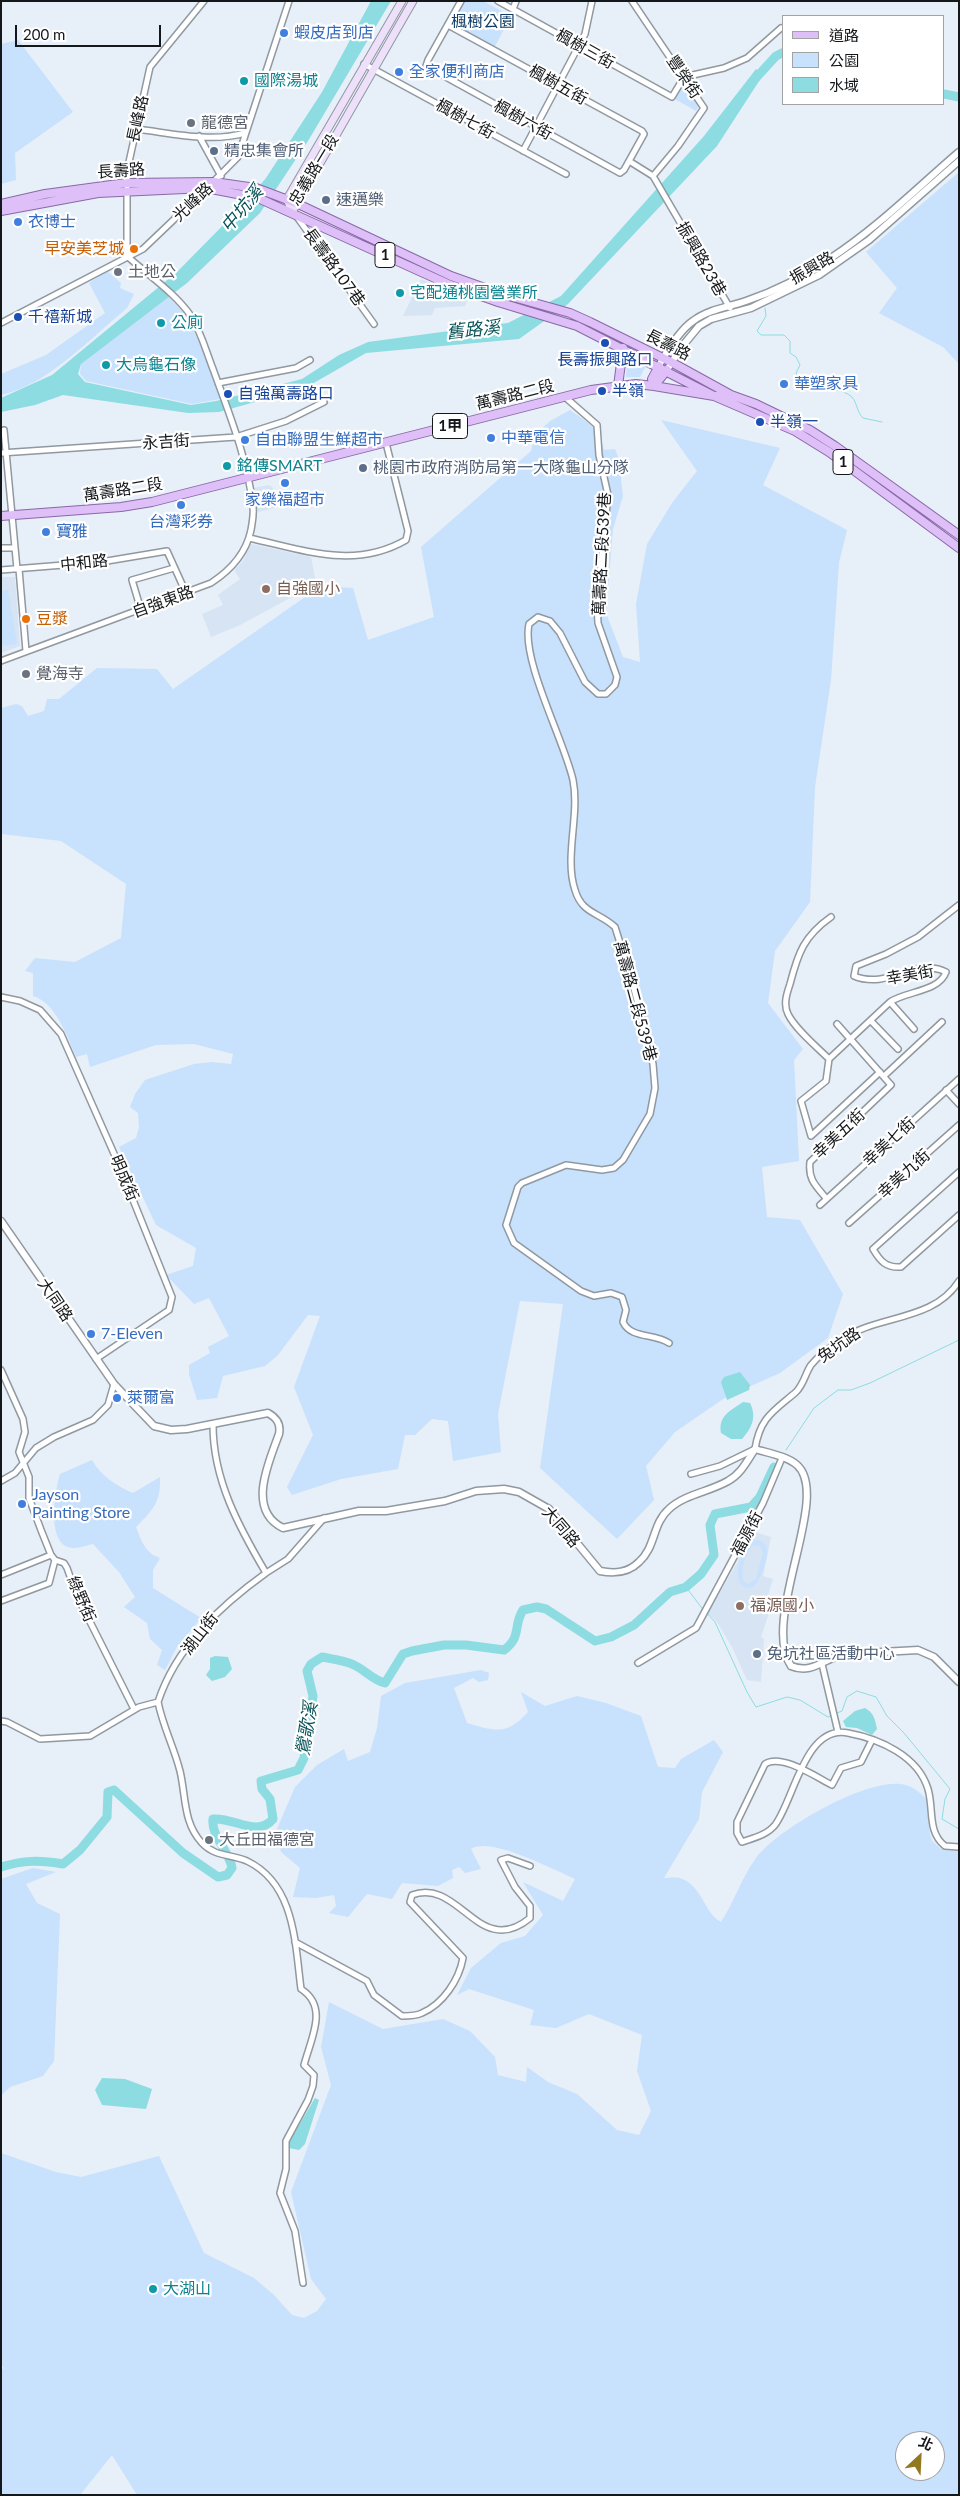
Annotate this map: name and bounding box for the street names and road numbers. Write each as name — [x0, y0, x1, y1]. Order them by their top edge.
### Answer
street label: 楓樹三街 — [552, 25, 618, 73]
street label: 豐榮街 — [663, 52, 705, 102]
street label: 楓樹五街 — [525, 61, 591, 109]
street label: 長峰路 — [124, 94, 152, 144]
street label: 楓樹七街 — [432, 95, 498, 143]
street label: 楓樹六街 — [490, 96, 556, 144]
street label: 忠義路一段 — [285, 131, 343, 209]
street label: 長壽路 — [96, 160, 146, 182]
street label: 光峰路 — [169, 179, 217, 225]
street label: 振興路23巷 — [672, 218, 730, 300]
street label: 長壽路107巷 — [299, 224, 369, 310]
road number: 1 — [375, 242, 395, 268]
street label: 振興路 — [786, 248, 838, 288]
street label: 長壽路 — [642, 326, 694, 364]
street label: 萬壽路二段 — [474, 376, 556, 414]
road number: 1甲 — [432, 414, 468, 438]
street label: 永吉街 — [141, 431, 191, 453]
road number: 1 — [833, 450, 853, 474]
street label: 萬壽路二段 — [82, 474, 164, 506]
street label: 萬壽路二段539巷 — [589, 492, 615, 616]
street label: 中和路 — [59, 551, 109, 575]
street label: 自強東路 — [130, 582, 196, 622]
street label: 萬壽路二段539巷 — [610, 939, 660, 1063]
street label: 幸美街 — [885, 961, 935, 989]
street label: 幸美五街 — [809, 1105, 869, 1163]
street label: 幸美七街 — [859, 1113, 919, 1171]
street label: 幸美九街 — [874, 1145, 934, 1203]
street label: 明成街 — [106, 1152, 142, 1204]
street label: 大同路 — [34, 1275, 76, 1325]
street label: 兔坑路 — [814, 1323, 864, 1367]
street label: 大同路 — [538, 1503, 584, 1551]
street label: 福源街 — [727, 1508, 767, 1560]
street label: 綠野街 — [63, 1573, 99, 1625]
street label: 湖山街 — [178, 1609, 222, 1659]

